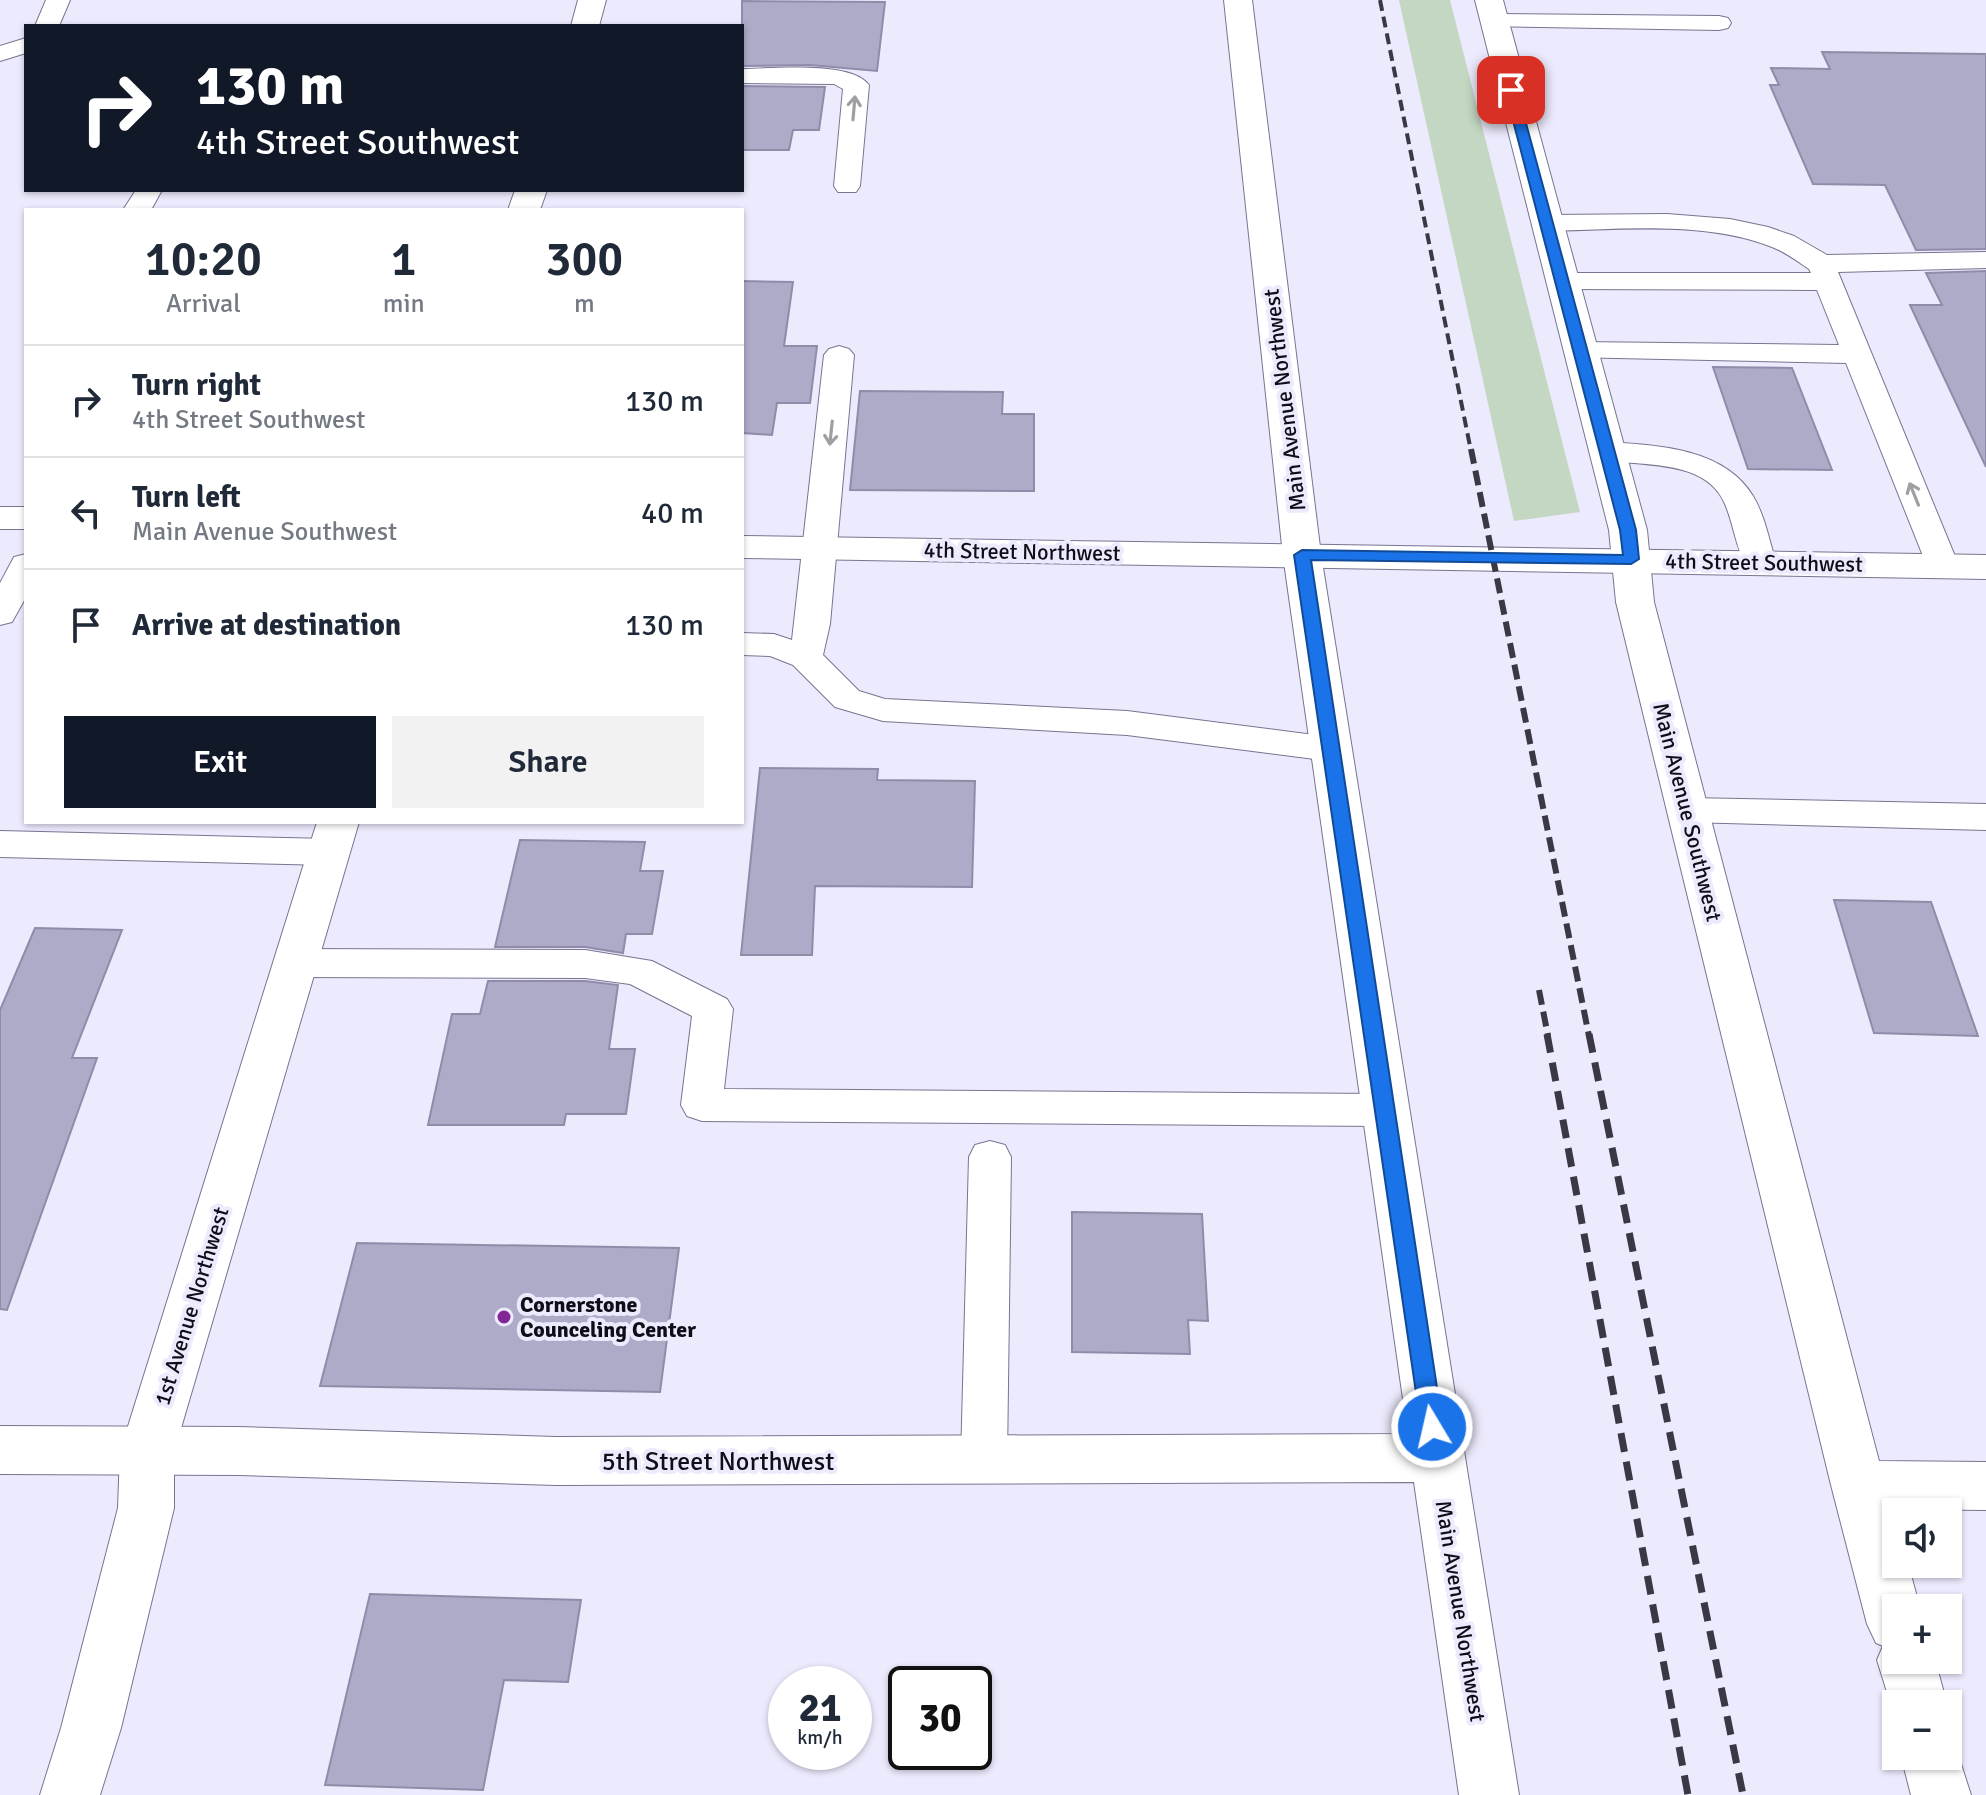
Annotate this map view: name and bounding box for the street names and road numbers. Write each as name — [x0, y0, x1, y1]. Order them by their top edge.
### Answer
street label: Main Avenue Northwest — [1257, 287, 1312, 513]
street label: 4th Street Northwest — [923, 536, 1121, 567]
street label: 4th Street Southwest — [1665, 547, 1863, 578]
street label: Main Avenue Southwest — [1647, 700, 1728, 925]
street label: 1st Avenue Northwest — [148, 1203, 235, 1409]
street label: 5th Street Northwest — [602, 1446, 834, 1478]
street label: Main Avenue Northwest — [1430, 1499, 1491, 1724]

